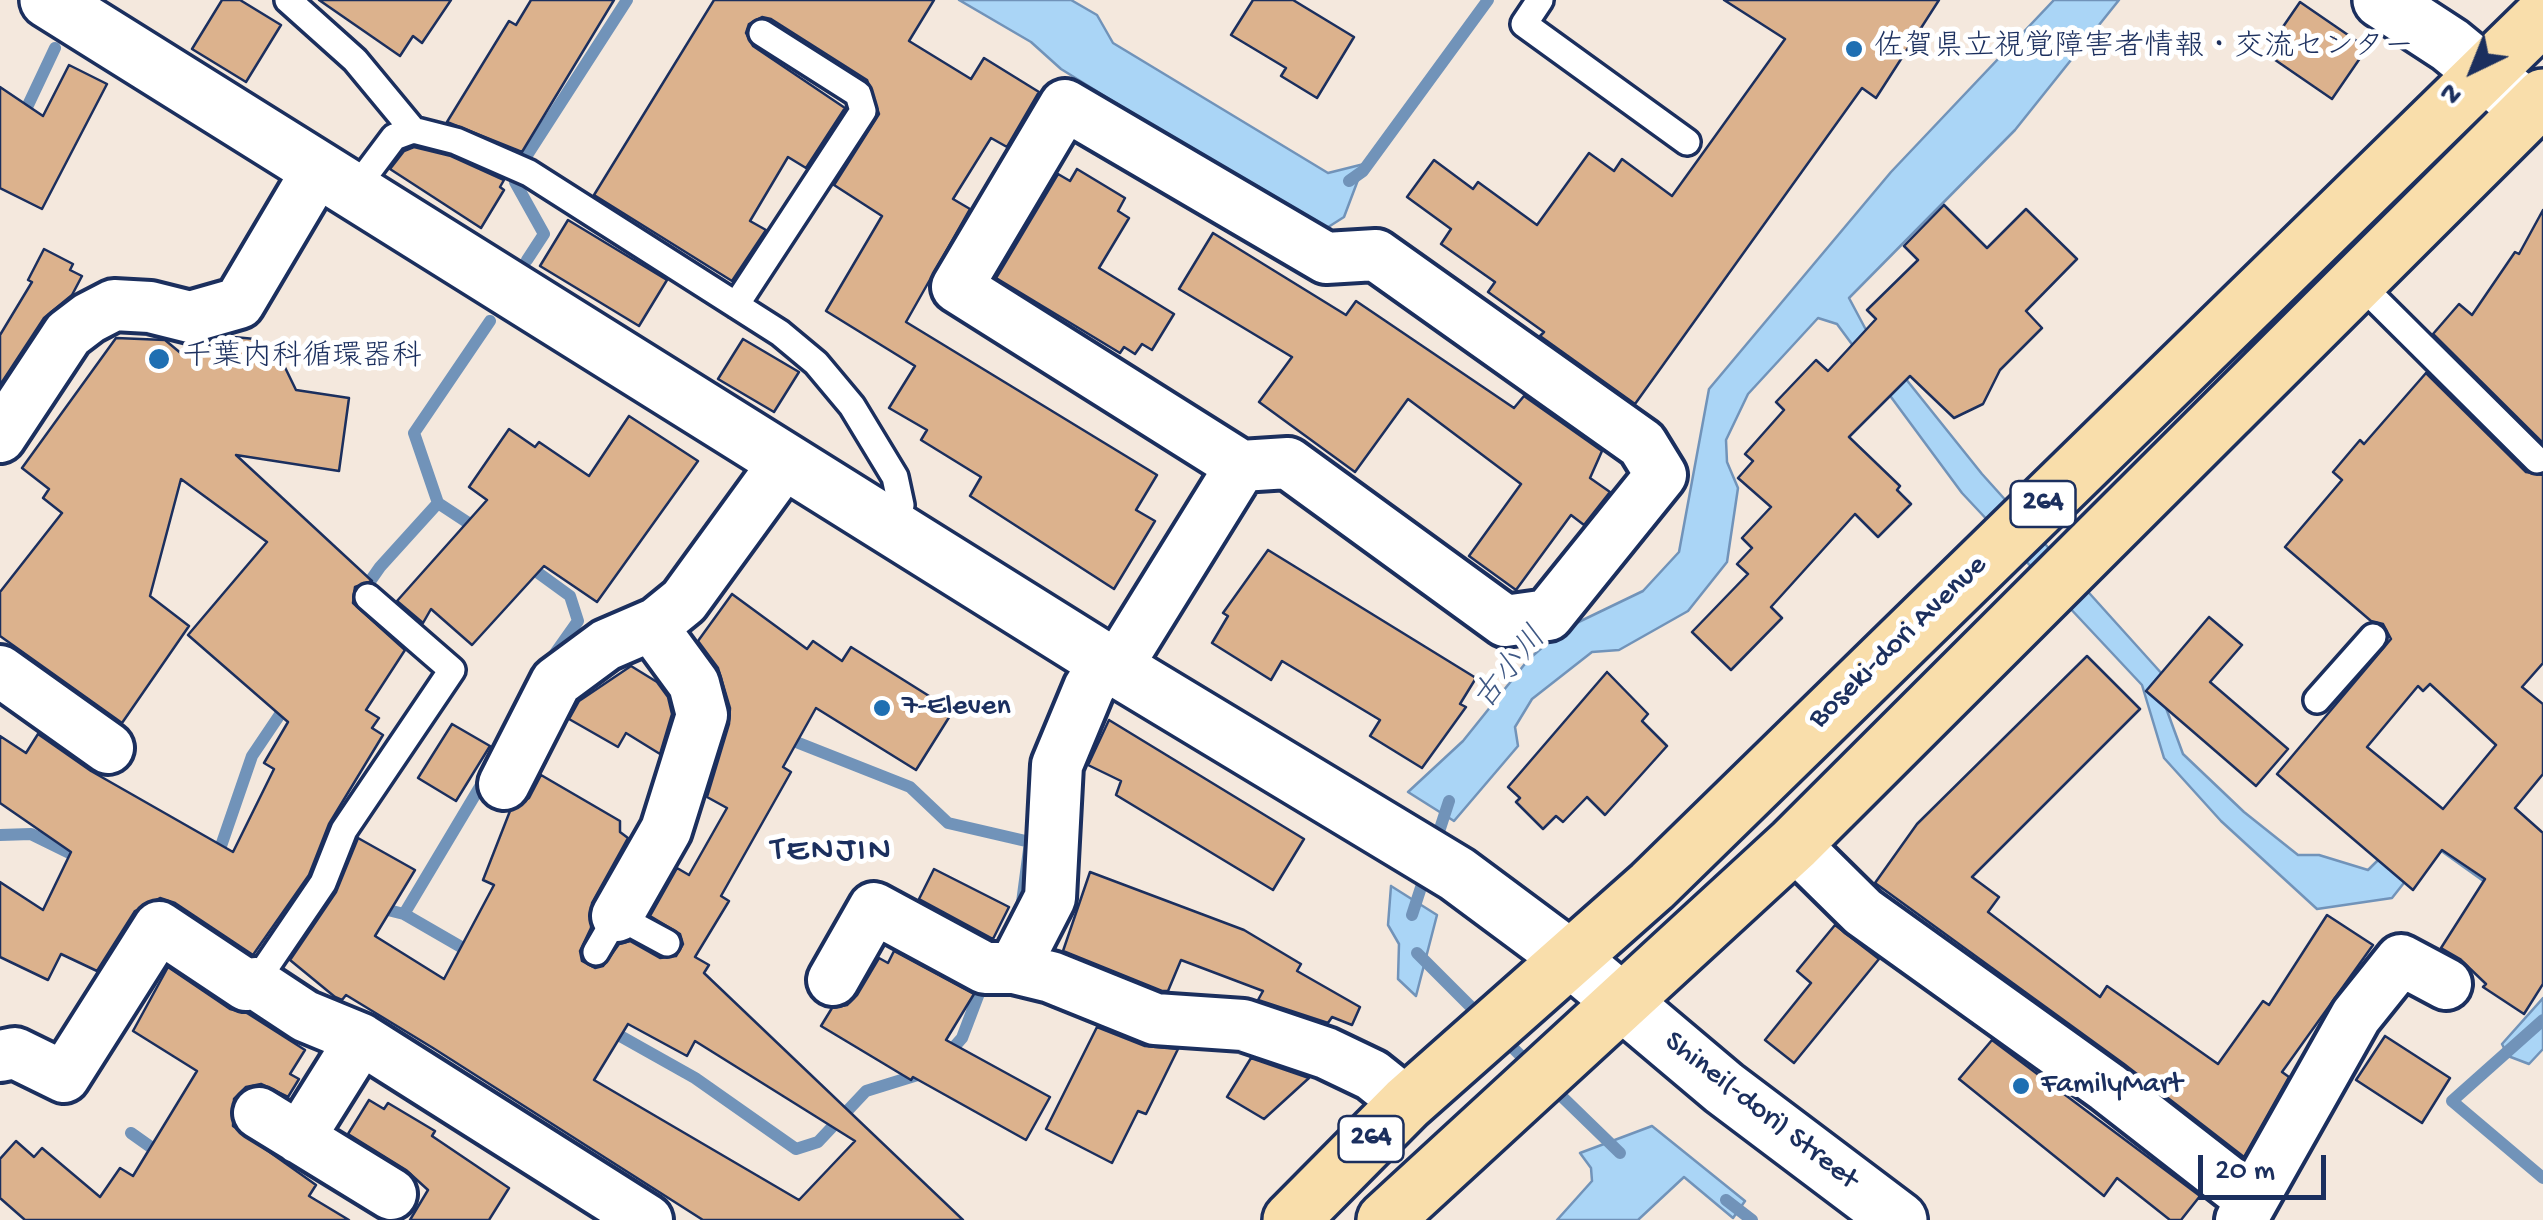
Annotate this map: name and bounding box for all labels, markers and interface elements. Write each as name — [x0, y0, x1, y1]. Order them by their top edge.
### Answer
north arrow — [2423, 20, 2523, 120]
place label: 佐賀県立視覚障害者情報・交流センター — [1874, 31, 2414, 67]
marker: 佐賀県立視覚障害者情報・交流センター — [1843, 38, 1865, 60]
text: N — [2434, 74, 2470, 111]
place label: 千葉内科循環器科 — [182, 341, 422, 377]
marker: 千葉内科循環器科 — [146, 346, 172, 372]
road number: 264 — [2010, 481, 2076, 527]
street label: Boseki-dori Avenue — [1802, 549, 1996, 737]
water label: 古小川 — [1467, 621, 1557, 719]
place label: 7-Eleven — [902, 690, 1011, 726]
marker: 7-Eleven — [871, 697, 893, 719]
district label: TENJIN — [771, 832, 893, 874]
street label: Shinei(-dori) Street — [1656, 1025, 1864, 1199]
place label: FamilyMart — [2041, 1068, 2183, 1104]
marker: FamilyMart — [2010, 1075, 2032, 1097]
road number: 264 — [1338, 1116, 1404, 1162]
scale bar — [2203, 1135, 2330, 1197]
text: 20 m — [2215, 1155, 2275, 1190]

